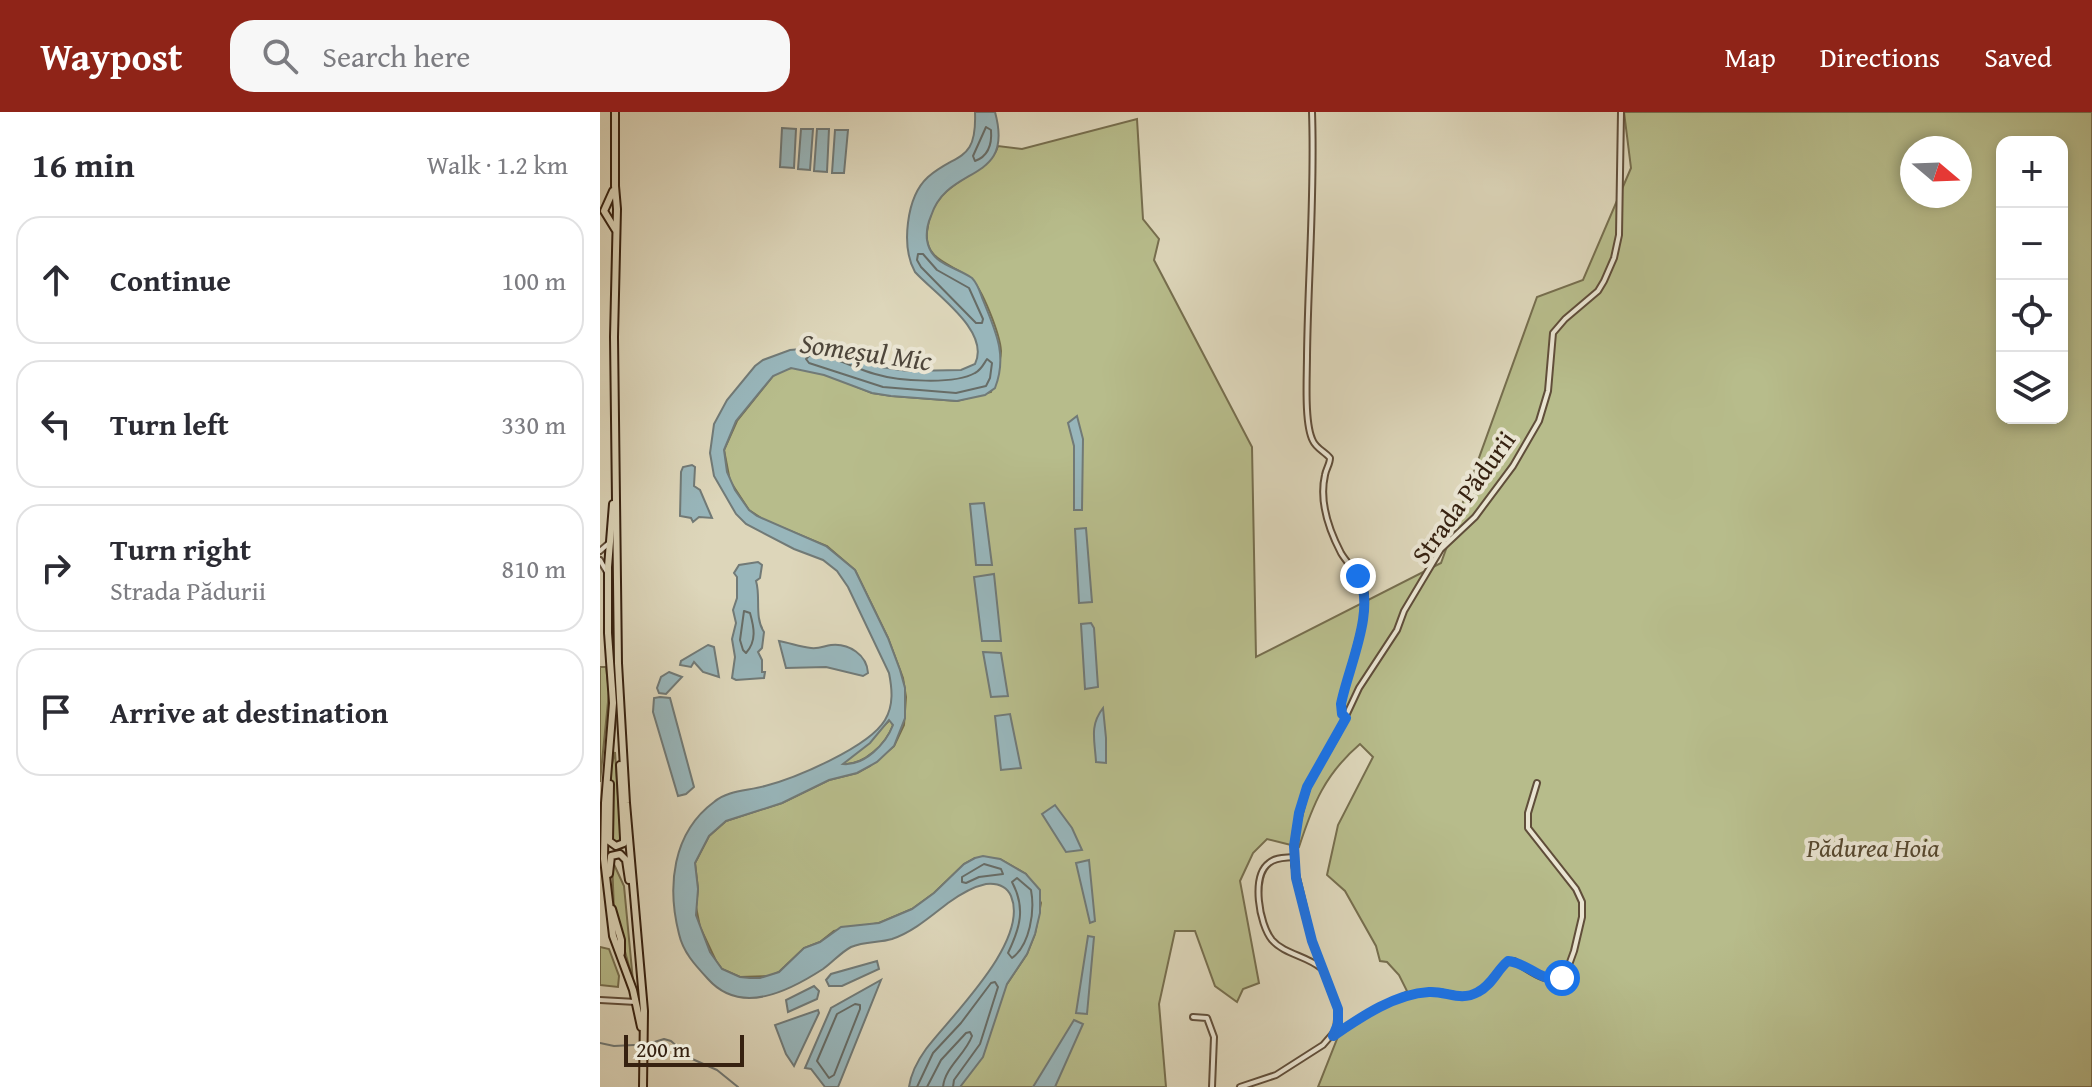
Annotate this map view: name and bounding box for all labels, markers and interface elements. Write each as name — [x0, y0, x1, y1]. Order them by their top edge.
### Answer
search box — [230, 20, 790, 92]
text: Waypost — [40, 28, 182, 84]
icon: search — [258, 34, 302, 78]
text: Search here — [322, 34, 470, 78]
text: Map — [1724, 36, 1776, 77]
text: Directions — [1820, 36, 1940, 77]
text: Saved — [1984, 36, 2052, 77]
north arrow — [1900, 136, 1972, 208]
map controls — [1996, 136, 2068, 424]
button: + — [1996, 136, 2068, 208]
text: 16 min — [32, 140, 134, 189]
text: Walk · 1.2 km — [427, 145, 568, 184]
button: − — [1996, 208, 2068, 280]
icon: ahead — [34, 258, 78, 302]
text: Continue — [110, 258, 231, 302]
text: 100 m — [501, 261, 566, 300]
button: locate — [1996, 280, 2068, 352]
water label: Someșul Mic — [797, 321, 935, 381]
button: layers — [1996, 352, 2068, 424]
icon: left — [34, 402, 78, 446]
text: Turn left — [110, 402, 229, 446]
text: 330 m — [501, 405, 566, 444]
street label: Strada Pădurii — [1401, 422, 1525, 572]
text: Turn right — [110, 527, 251, 571]
icon: right — [34, 546, 78, 590]
text: 810 m — [501, 549, 566, 588]
route end — [1340, 558, 1376, 594]
text: Strada Pădurii — [110, 571, 266, 610]
icon: arrive — [34, 690, 78, 734]
text: Arrive at destination — [110, 690, 388, 734]
park label: Pădurea Hoia — [1806, 828, 1939, 867]
route start — [1544, 960, 1580, 996]
scale bar — [624, 1031, 744, 1067]
text: 200 m — [636, 1033, 691, 1065]

